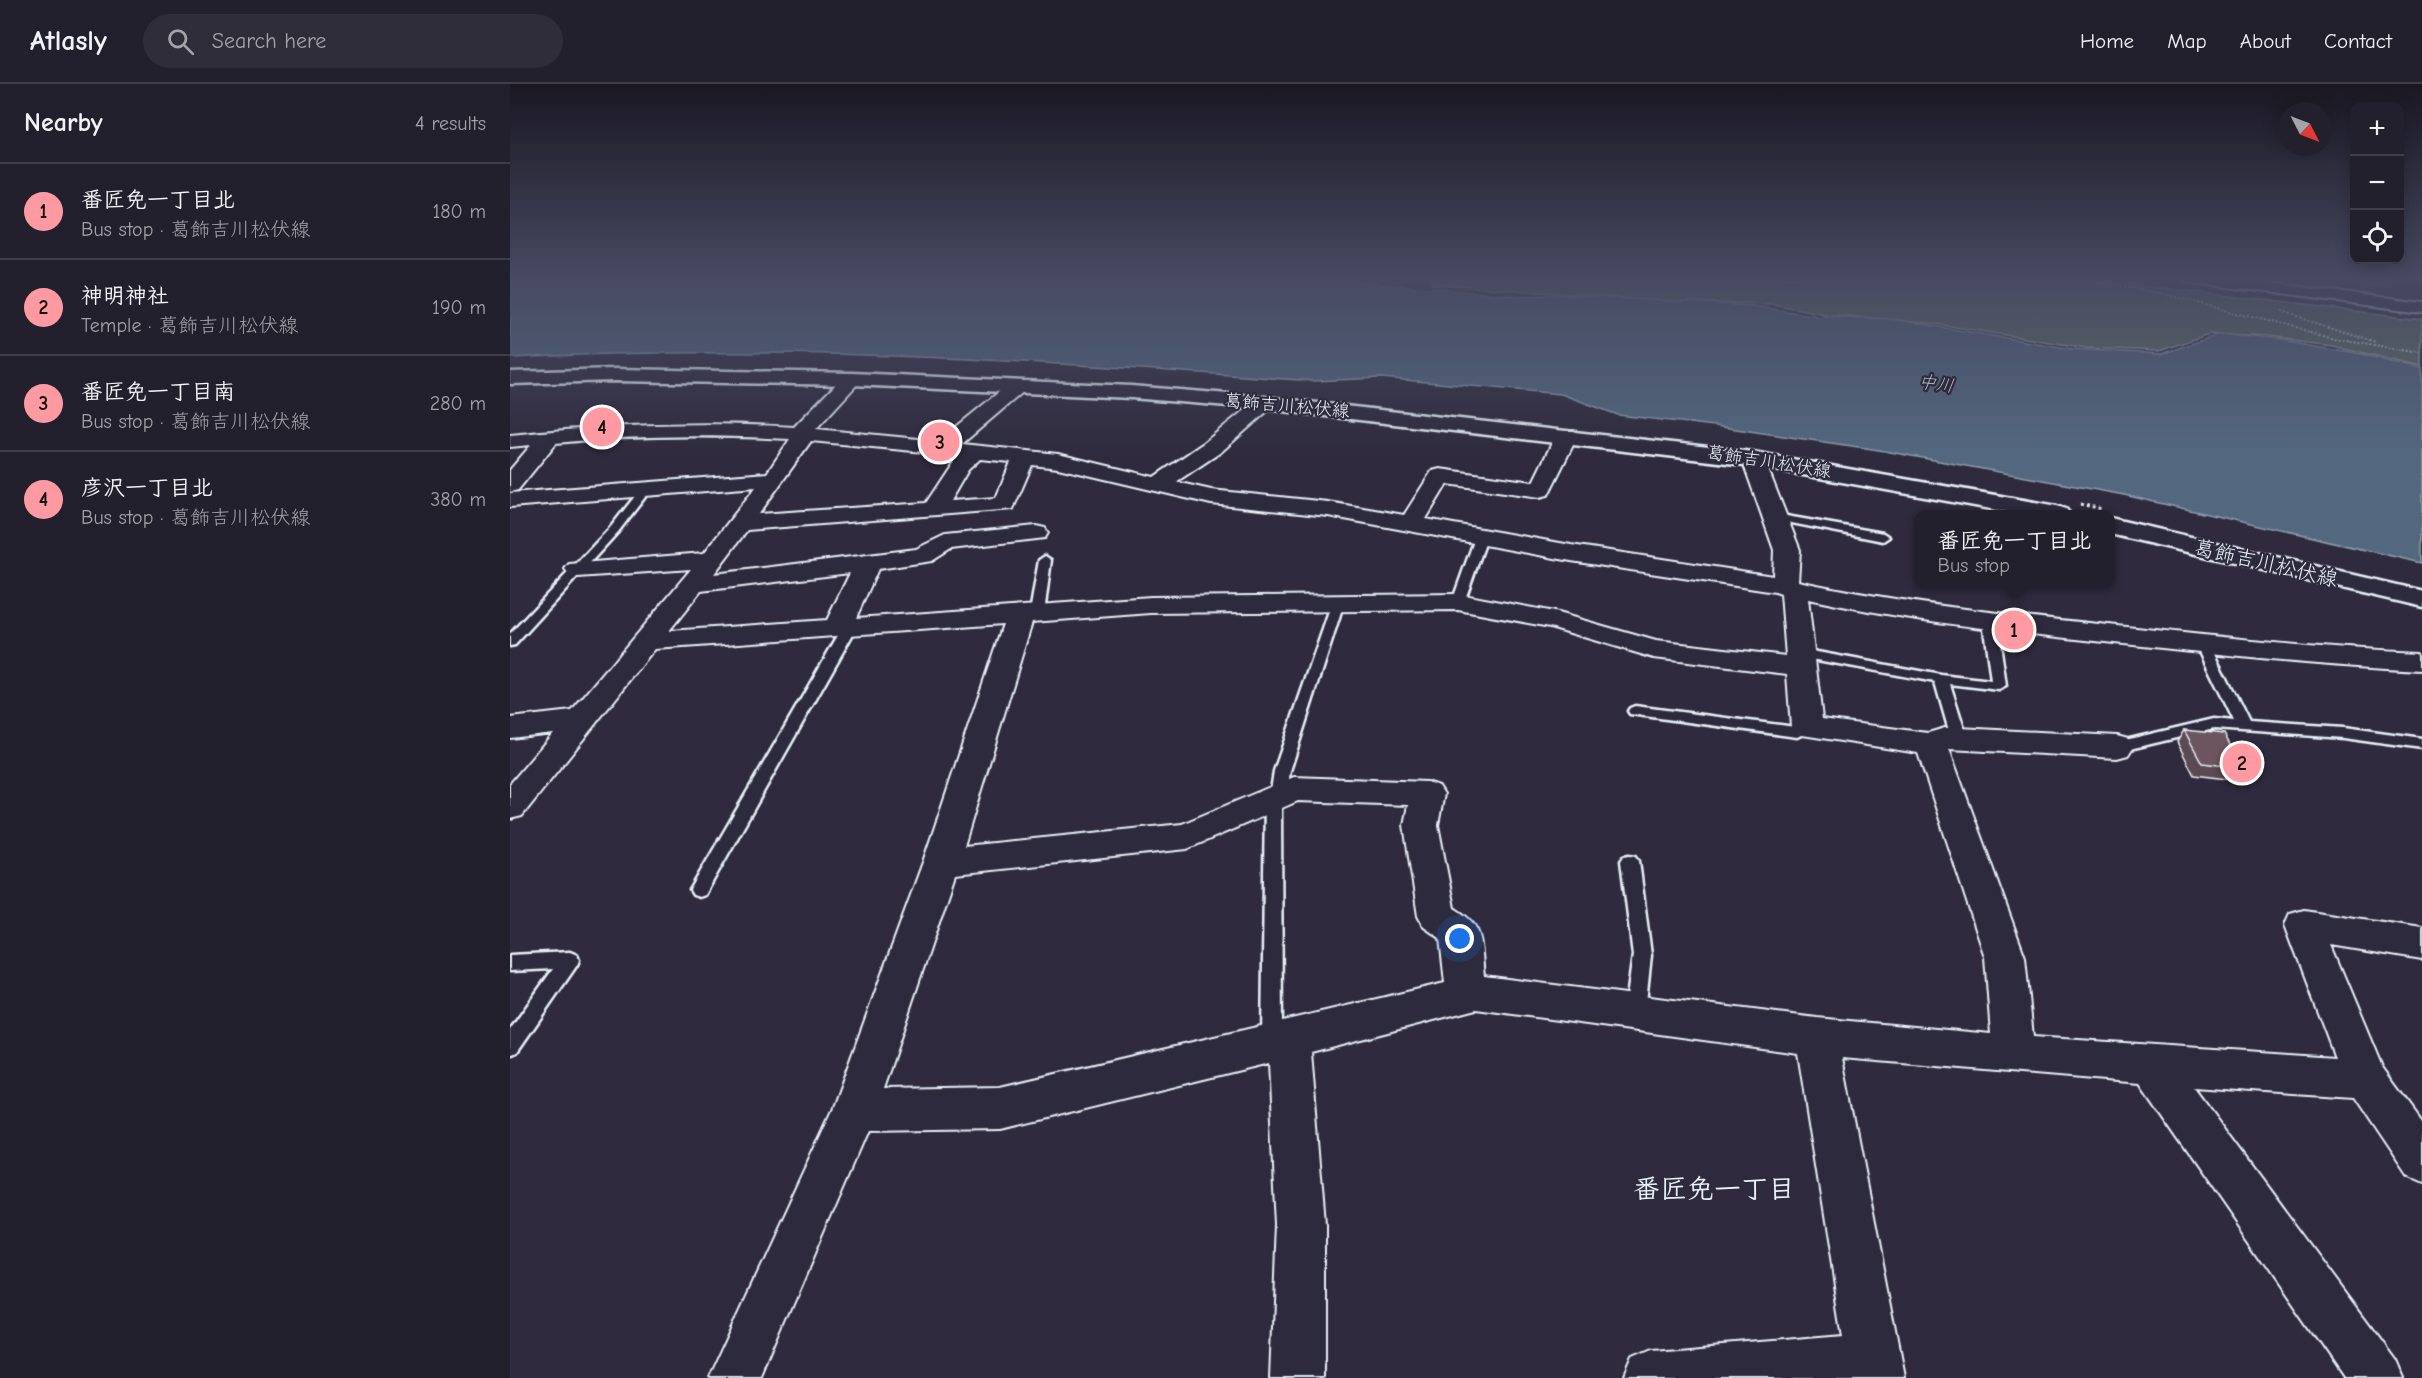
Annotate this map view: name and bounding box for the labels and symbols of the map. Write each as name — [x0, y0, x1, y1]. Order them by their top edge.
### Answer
north arrow — [2278, 102, 2332, 156]
water label: 中川 — [1917, 371, 1955, 397]
street label: 葛飾吉川松伏線 — [1223, 390, 1351, 422]
pin: 4 — [582, 404, 622, 450]
pin: 3 — [920, 420, 960, 464]
street label: 葛飾吉川松伏線 — [1705, 442, 1833, 482]
street label: 葛飾吉川松伏線 — [2192, 535, 2340, 591]
pin: 1 — [1994, 608, 2034, 652]
pin: 2 — [2222, 740, 2262, 786]
your location — [1445, 924, 1474, 953]
district label: 番匠免一丁目 — [1633, 1174, 1795, 1205]

